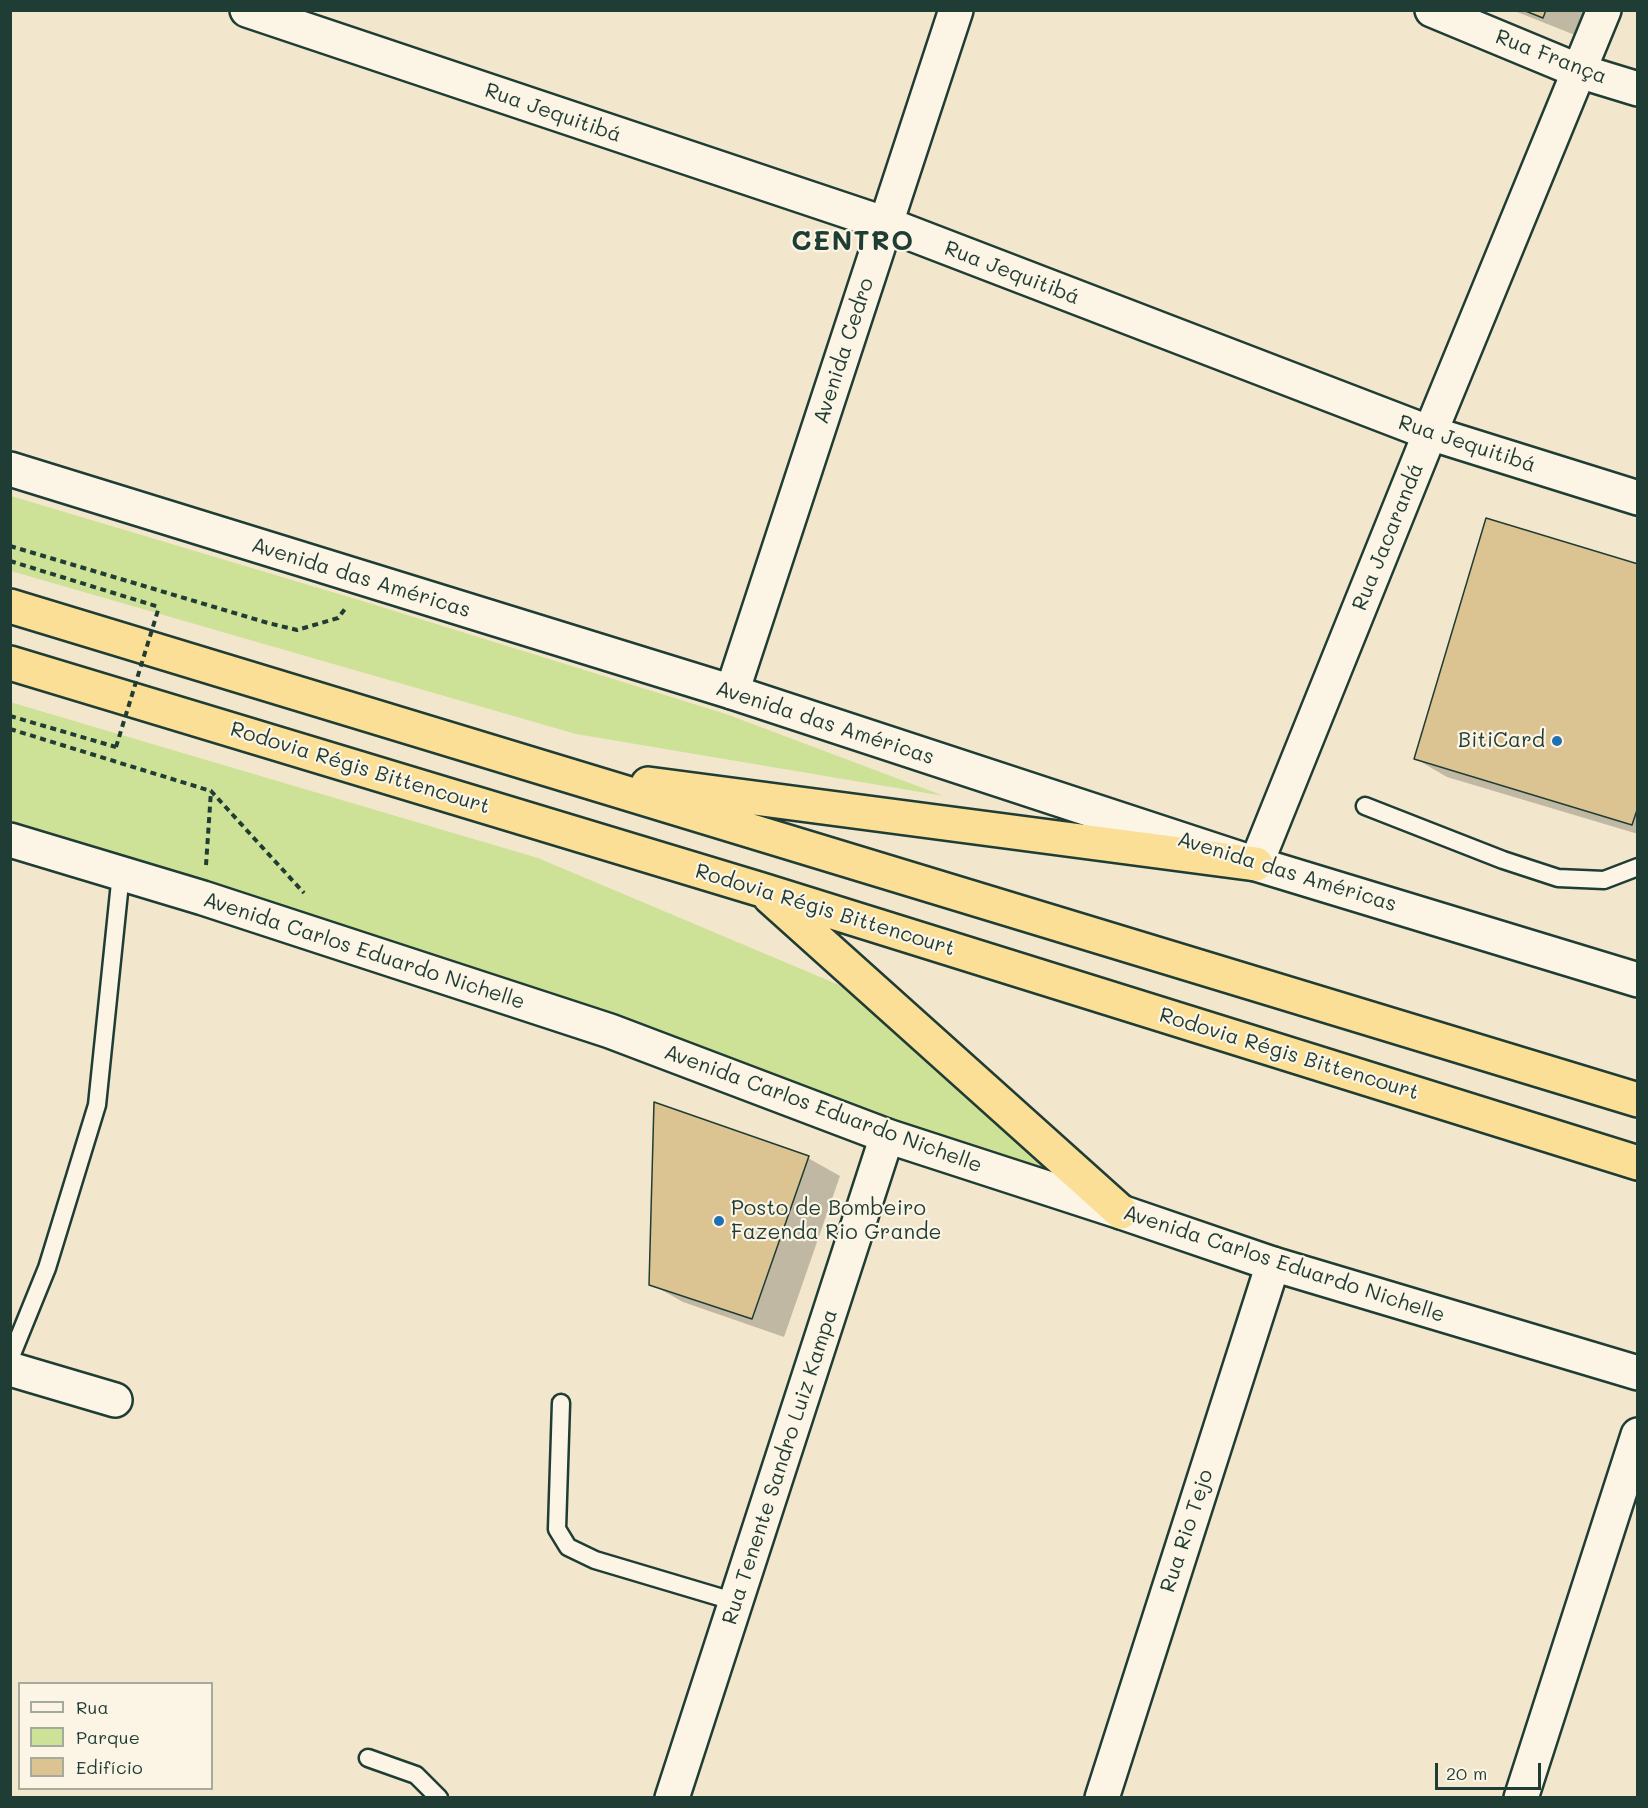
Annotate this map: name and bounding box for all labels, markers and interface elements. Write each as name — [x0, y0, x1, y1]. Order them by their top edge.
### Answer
street label: Rua França — [1492, 24, 1610, 90]
street label: Rua Jequitibá — [481, 78, 625, 148]
district label: CENTRO — [791, 226, 915, 258]
street label: Rua Jequitibá — [941, 236, 1083, 310]
street label: Avenida Cedro — [809, 275, 879, 427]
street label: Rua Jequitibá — [1395, 410, 1539, 478]
street label: Rua Jacarandá — [1347, 460, 1429, 614]
street label: Avenida das Américas — [248, 533, 474, 623]
street label: Avenida das Américas — [713, 676, 937, 770]
street label: Rodovia Régis Bittencourt — [227, 716, 493, 820]
place label: BitiCard — [1458, 728, 1545, 754]
marker: BitiCard — [1550, 734, 1564, 748]
street label: Avenida das Américas — [1174, 827, 1400, 917]
street label: Rodovia Régis Bittencourt — [692, 858, 958, 962]
street label: Avenida Carlos Eduardo Nichelle — [200, 887, 528, 1015]
street label: Rodovia Régis Bittencourt — [1156, 1002, 1422, 1106]
street label: Avenida Carlos Eduardo Nichelle — [661, 1040, 985, 1178]
place label: Posto de Bombeiro Fazenda Rio Grande — [731, 1196, 941, 1246]
street label: Avenida Carlos Eduardo Nichelle — [1120, 1200, 1448, 1328]
marker: Posto de Bombeiro Fazenda Rio Grande — [712, 1214, 726, 1228]
street label: Rua Tenente Sandro Luiz Kampa — [717, 1306, 843, 1628]
street label: Rua Rio Tejo — [1155, 1466, 1219, 1596]
legend — [18, 1682, 213, 1790]
text: Rua — [76, 1695, 109, 1719]
text: Parque — [76, 1725, 140, 1749]
scale bar — [1438, 1751, 1544, 1789]
text: Edifício — [76, 1755, 143, 1779]
text: 20 m — [1446, 1761, 1487, 1785]

